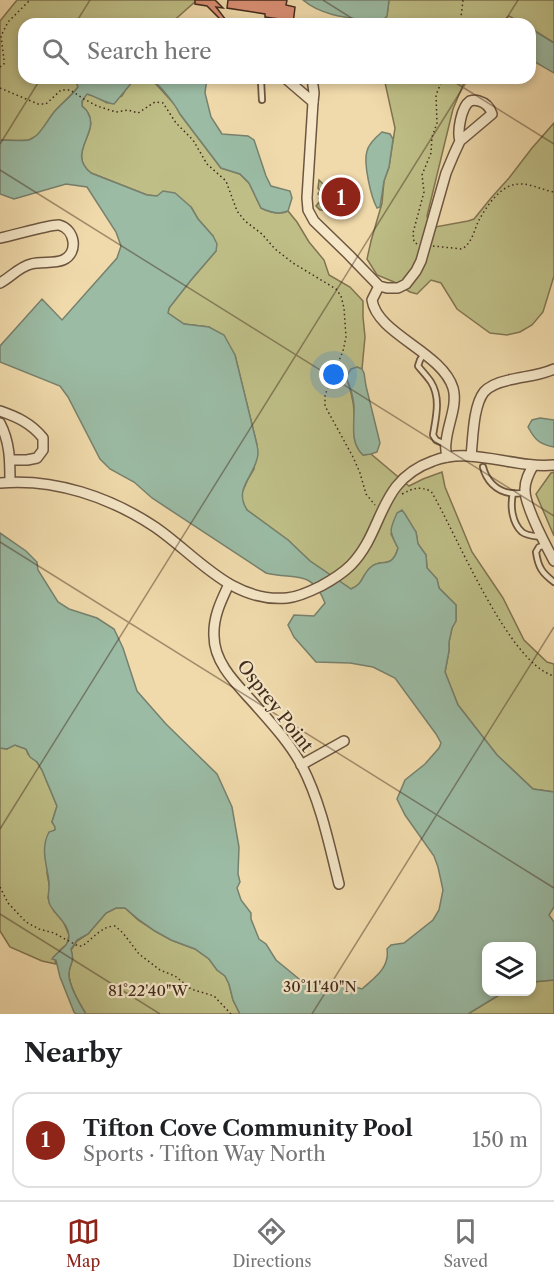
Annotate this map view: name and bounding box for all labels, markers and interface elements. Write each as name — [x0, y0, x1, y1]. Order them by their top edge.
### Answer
search box — [18, 18, 536, 84]
icon: search — [39, 35, 72, 68]
text: Search here — [87, 38, 212, 65]
pin: 1 — [322, 174, 360, 220]
your location — [319, 360, 348, 389]
street label: Osprey Point — [232, 656, 318, 757]
map controls — [482, 942, 536, 996]
button: layers — [482, 942, 536, 996]
text: 30°11'40"N — [283, 977, 357, 996]
text: 81°22'40"W — [108, 981, 189, 1000]
text: Nearby — [24, 1037, 122, 1069]
text: Tifton Cove Community Pool — [83, 1115, 413, 1142]
text: 1 — [41, 1128, 50, 1152]
text: 150 m — [472, 1128, 528, 1152]
text: Sports · Tifton Way North — [83, 1142, 326, 1166]
tab: Map — [66, 1215, 100, 1271]
tab: Directions — [232, 1215, 311, 1271]
tab: Saved — [444, 1215, 488, 1271]

